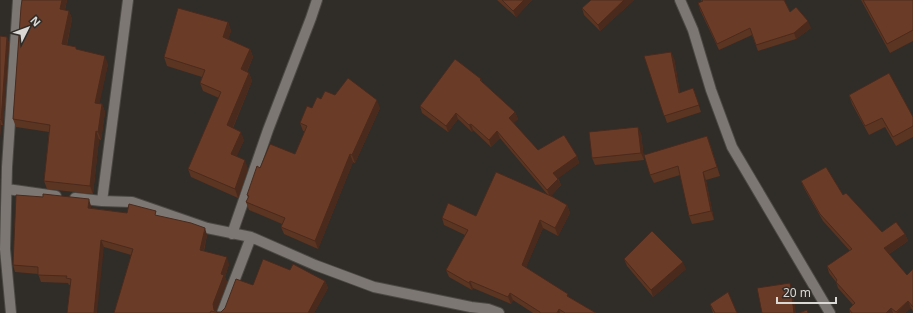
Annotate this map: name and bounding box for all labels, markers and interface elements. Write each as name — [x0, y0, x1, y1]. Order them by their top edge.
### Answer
north arrow — [8, 8, 48, 48]
text: N — [27, 13, 44, 29]
scale bar — [777, 279, 836, 305]
text: 20 m — [783, 284, 811, 301]

